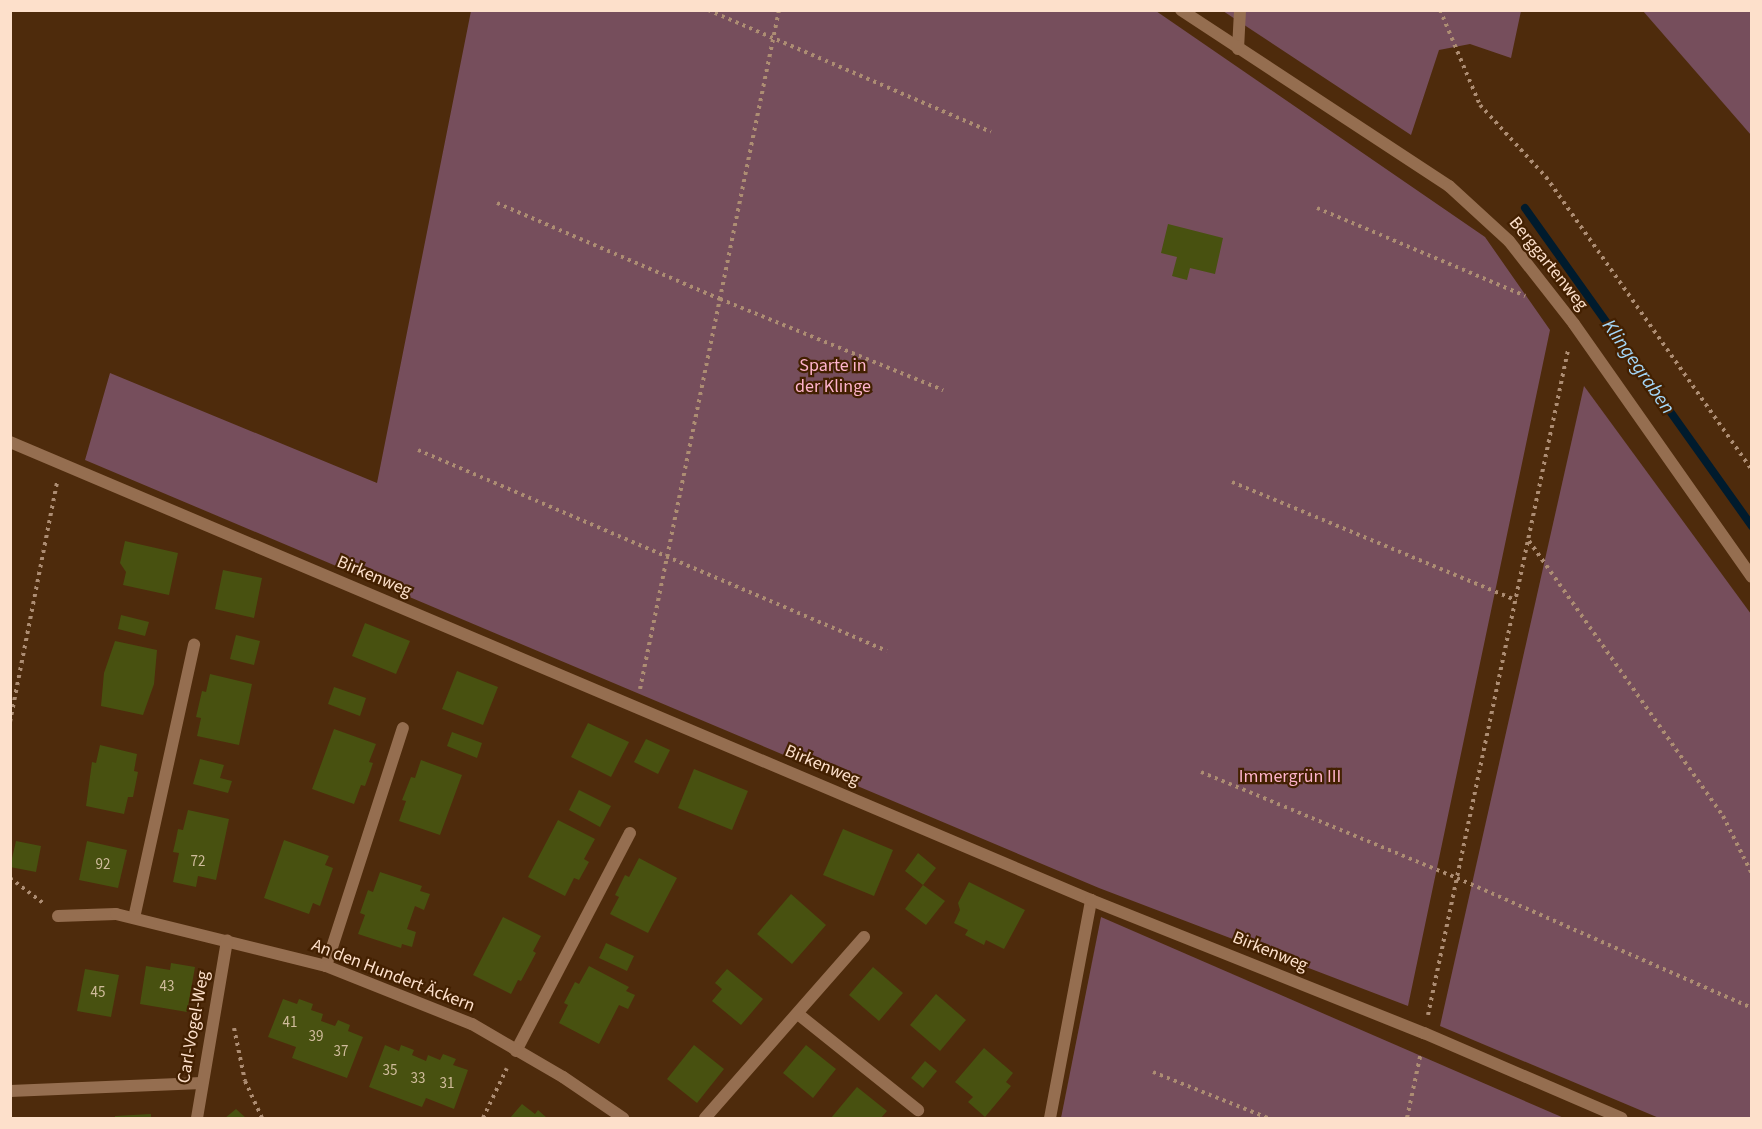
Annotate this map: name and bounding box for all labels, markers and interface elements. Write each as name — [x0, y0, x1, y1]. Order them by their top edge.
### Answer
street label: Berggartenweg — [1504, 213, 1592, 315]
water label: Klingegraben — [1597, 315, 1679, 419]
park label: Sparte in der Klinge — [795, 356, 871, 398]
street label: Birkenweg — [333, 552, 415, 602]
street label: Birkenweg — [781, 741, 863, 791]
park label: Immergrün III — [1239, 766, 1341, 788]
house number: 72 — [191, 853, 205, 871]
house number: 92 — [96, 856, 110, 874]
street label: Birkenweg — [1229, 927, 1311, 977]
street label: An den Hundert Äckern — [308, 935, 478, 1017]
street label: Carl-Vogel-Weg — [173, 969, 215, 1085]
house number: 43 — [160, 978, 174, 996]
house number: 45 — [91, 984, 105, 1002]
house number: 41 — [283, 1014, 297, 1032]
house number: 39 — [309, 1028, 323, 1046]
house number: 37 — [334, 1043, 348, 1061]
house number: 35 — [383, 1062, 397, 1080]
house number: 33 — [411, 1070, 425, 1088]
house number: 31 — [440, 1075, 454, 1093]

